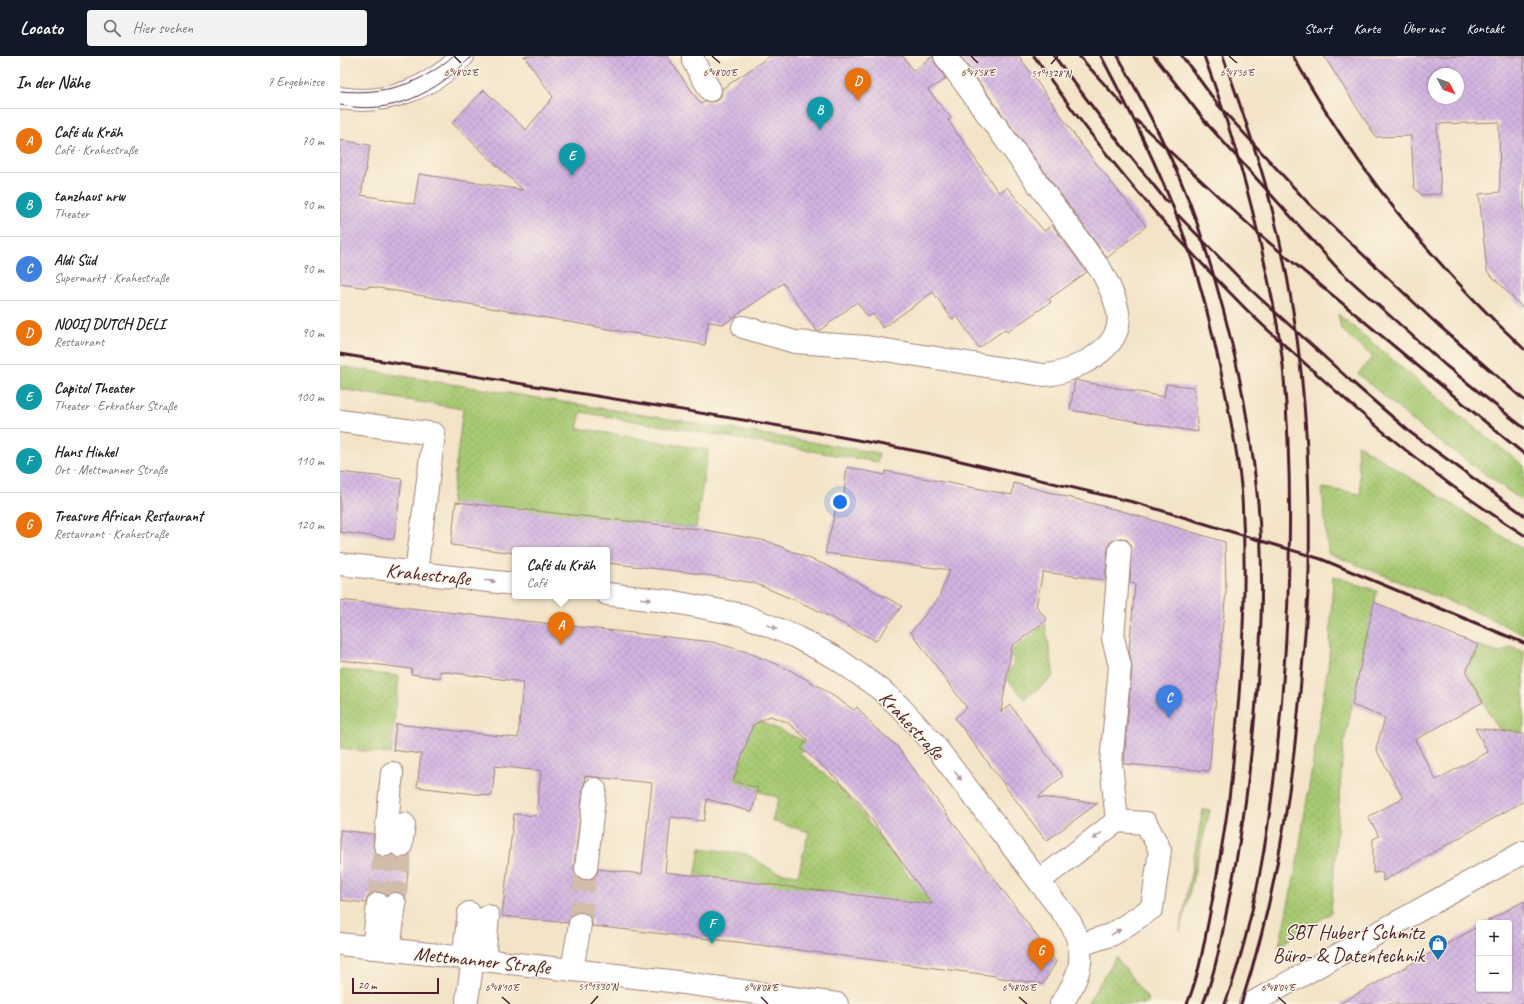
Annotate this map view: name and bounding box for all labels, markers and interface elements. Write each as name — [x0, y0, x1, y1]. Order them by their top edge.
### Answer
search box — [87, 10, 367, 46]
text: Locato — [20, 16, 63, 40]
icon: search — [101, 17, 123, 39]
text: Hier suchen — [133, 19, 193, 38]
text: Start — [1304, 20, 1332, 37]
text: Karte — [1354, 20, 1380, 37]
text: Über uns — [1402, 20, 1444, 37]
text: Kontakt — [1466, 20, 1504, 37]
text: 6°48'02"E — [444, 66, 480, 79]
text: 6°48'00"E — [703, 66, 739, 79]
text: 6°47'58"E — [961, 66, 997, 79]
text: 6°47'56"E — [1220, 66, 1256, 79]
text: 51°13'28"N — [1031, 67, 1073, 80]
pin: D — [845, 68, 871, 101]
north arrow — [1428, 68, 1464, 104]
text: In der Nähe — [16, 72, 89, 93]
text: 7 Ergebnisse — [268, 74, 324, 90]
pin: B — [807, 97, 833, 130]
text: Café du Kräh — [54, 123, 123, 142]
text: A — [26, 133, 32, 149]
text: 70 m — [302, 133, 324, 149]
text: Café · Krahestraße — [54, 142, 138, 158]
pin: E — [559, 143, 585, 176]
text: tanzhaus nrw — [54, 187, 125, 206]
text: B — [26, 197, 32, 213]
text: 90 m — [302, 197, 324, 213]
text: Theater — [54, 206, 89, 222]
text: Aldi Süd — [54, 251, 96, 270]
text: C — [26, 261, 32, 277]
text: 90 m — [302, 261, 324, 277]
text: Supermarkt · Krahestraße — [54, 270, 169, 286]
text: NOOIJ DUTCH DELI — [54, 315, 165, 334]
text: D — [25, 325, 33, 341]
text: 90 m — [302, 325, 324, 341]
text: Restaurant — [54, 334, 104, 350]
text: Capitol Theater — [54, 379, 134, 398]
text: E — [26, 389, 32, 405]
text: 100 m — [296, 389, 324, 405]
text: Theater · Erkrather Straße — [54, 398, 177, 414]
text: Hans Hinkel — [54, 443, 117, 462]
text: F — [26, 453, 32, 469]
text: 110 m — [296, 453, 324, 469]
text: Ort · Mettmanner Straße — [54, 462, 167, 478]
your location — [830, 492, 850, 512]
text: Treasure African Restaurant — [54, 507, 203, 526]
text: G — [26, 517, 32, 533]
text: 120 m — [296, 517, 324, 533]
text: Restaurant · Krahestraße — [54, 526, 168, 542]
popup — [512, 547, 610, 599]
text: Café du Kräh — [527, 556, 595, 575]
street label: Krahestraße — [385, 558, 473, 592]
text: Café — [527, 575, 547, 591]
one-way arrow — [484, 577, 496, 584]
one-way arrow — [640, 595, 652, 602]
pin: A — [548, 612, 574, 645]
one-way arrow — [766, 623, 778, 630]
pin: C — [1156, 685, 1182, 718]
street label: Krahestraße — [874, 686, 951, 766]
one-way arrow — [954, 770, 962, 781]
one-way arrow — [1091, 832, 1102, 840]
pin: F — [699, 911, 725, 944]
place label: SBT Hubert Schmitz Büro- & Datentechnik — [1273, 920, 1426, 968]
map controls — [1476, 920, 1512, 992]
button: + — [1476, 920, 1512, 956]
one-way arrow — [1110, 928, 1122, 935]
shop icon: SBT Hubert Schmitz Büro- & Datentechnik — [1427, 933, 1449, 961]
pin: G — [1028, 938, 1054, 971]
street label: Mettmanner Straße — [412, 941, 553, 980]
button: − — [1476, 956, 1512, 992]
scale bar — [352, 976, 439, 995]
text: 20 m — [358, 978, 377, 992]
text: 51°13'30"N — [578, 980, 620, 993]
text: 6°48'10"E — [485, 981, 521, 994]
text: 6°48'08"E — [744, 981, 780, 994]
text: 6°48'06"E — [1002, 981, 1038, 994]
text: 6°48'04"E — [1261, 981, 1297, 994]

